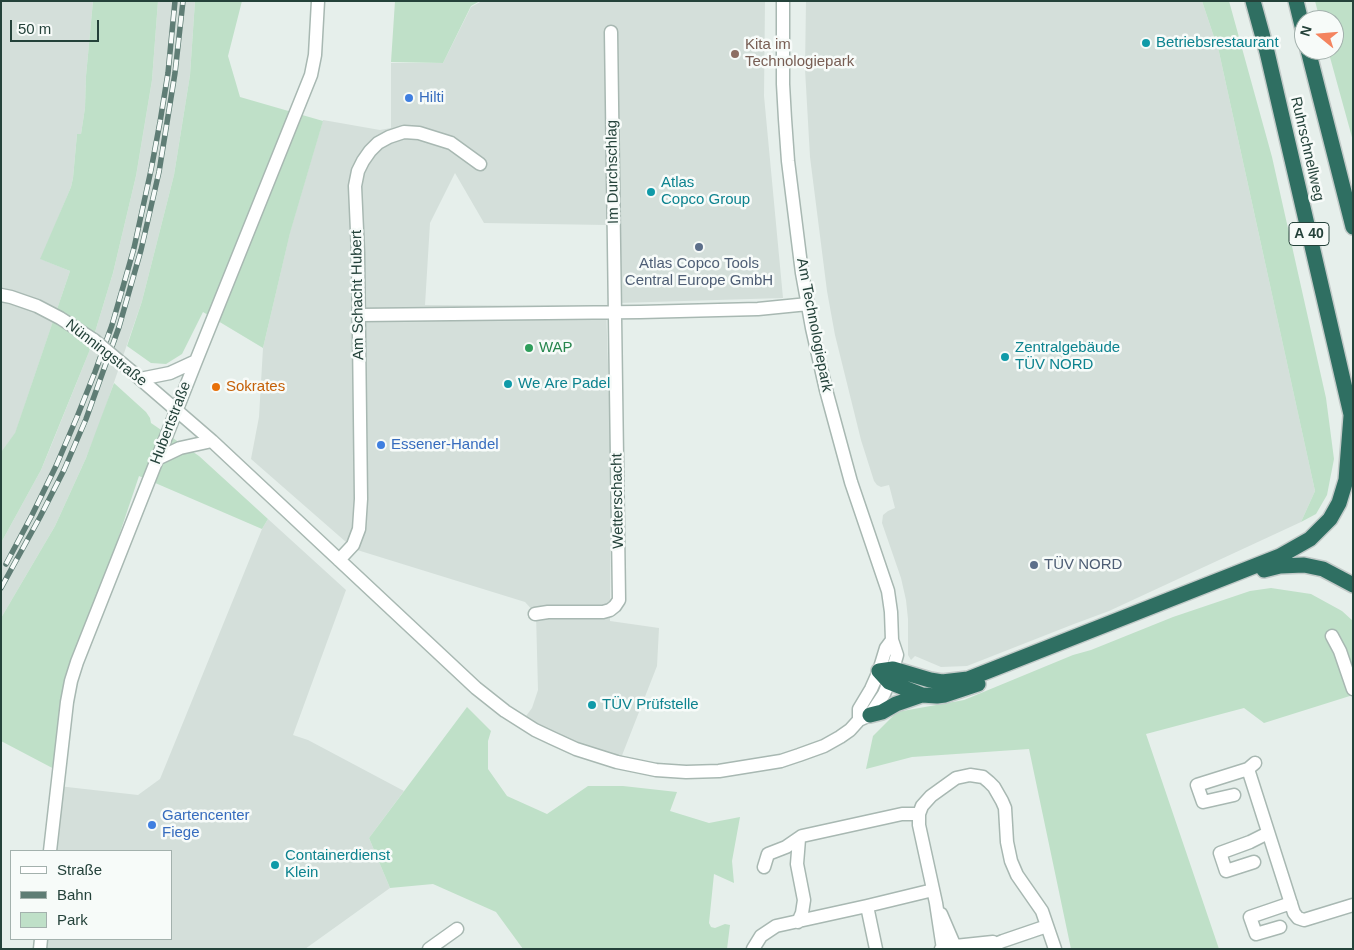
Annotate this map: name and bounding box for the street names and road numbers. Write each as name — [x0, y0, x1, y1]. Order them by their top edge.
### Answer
street label: Ruhrschnellweg — [1286, 95, 1328, 203]
street label: Im Durchschlag — [603, 120, 623, 224]
road number: A 40 — [1289, 222, 1329, 245]
street label: Am Schacht Hubert — [348, 230, 368, 360]
street label: Am Technologiepark — [792, 257, 836, 393]
street label: Nünningstraße — [62, 316, 150, 390]
street label: Hubertstraße — [147, 379, 195, 467]
street label: Wetterschacht — [608, 453, 628, 549]

